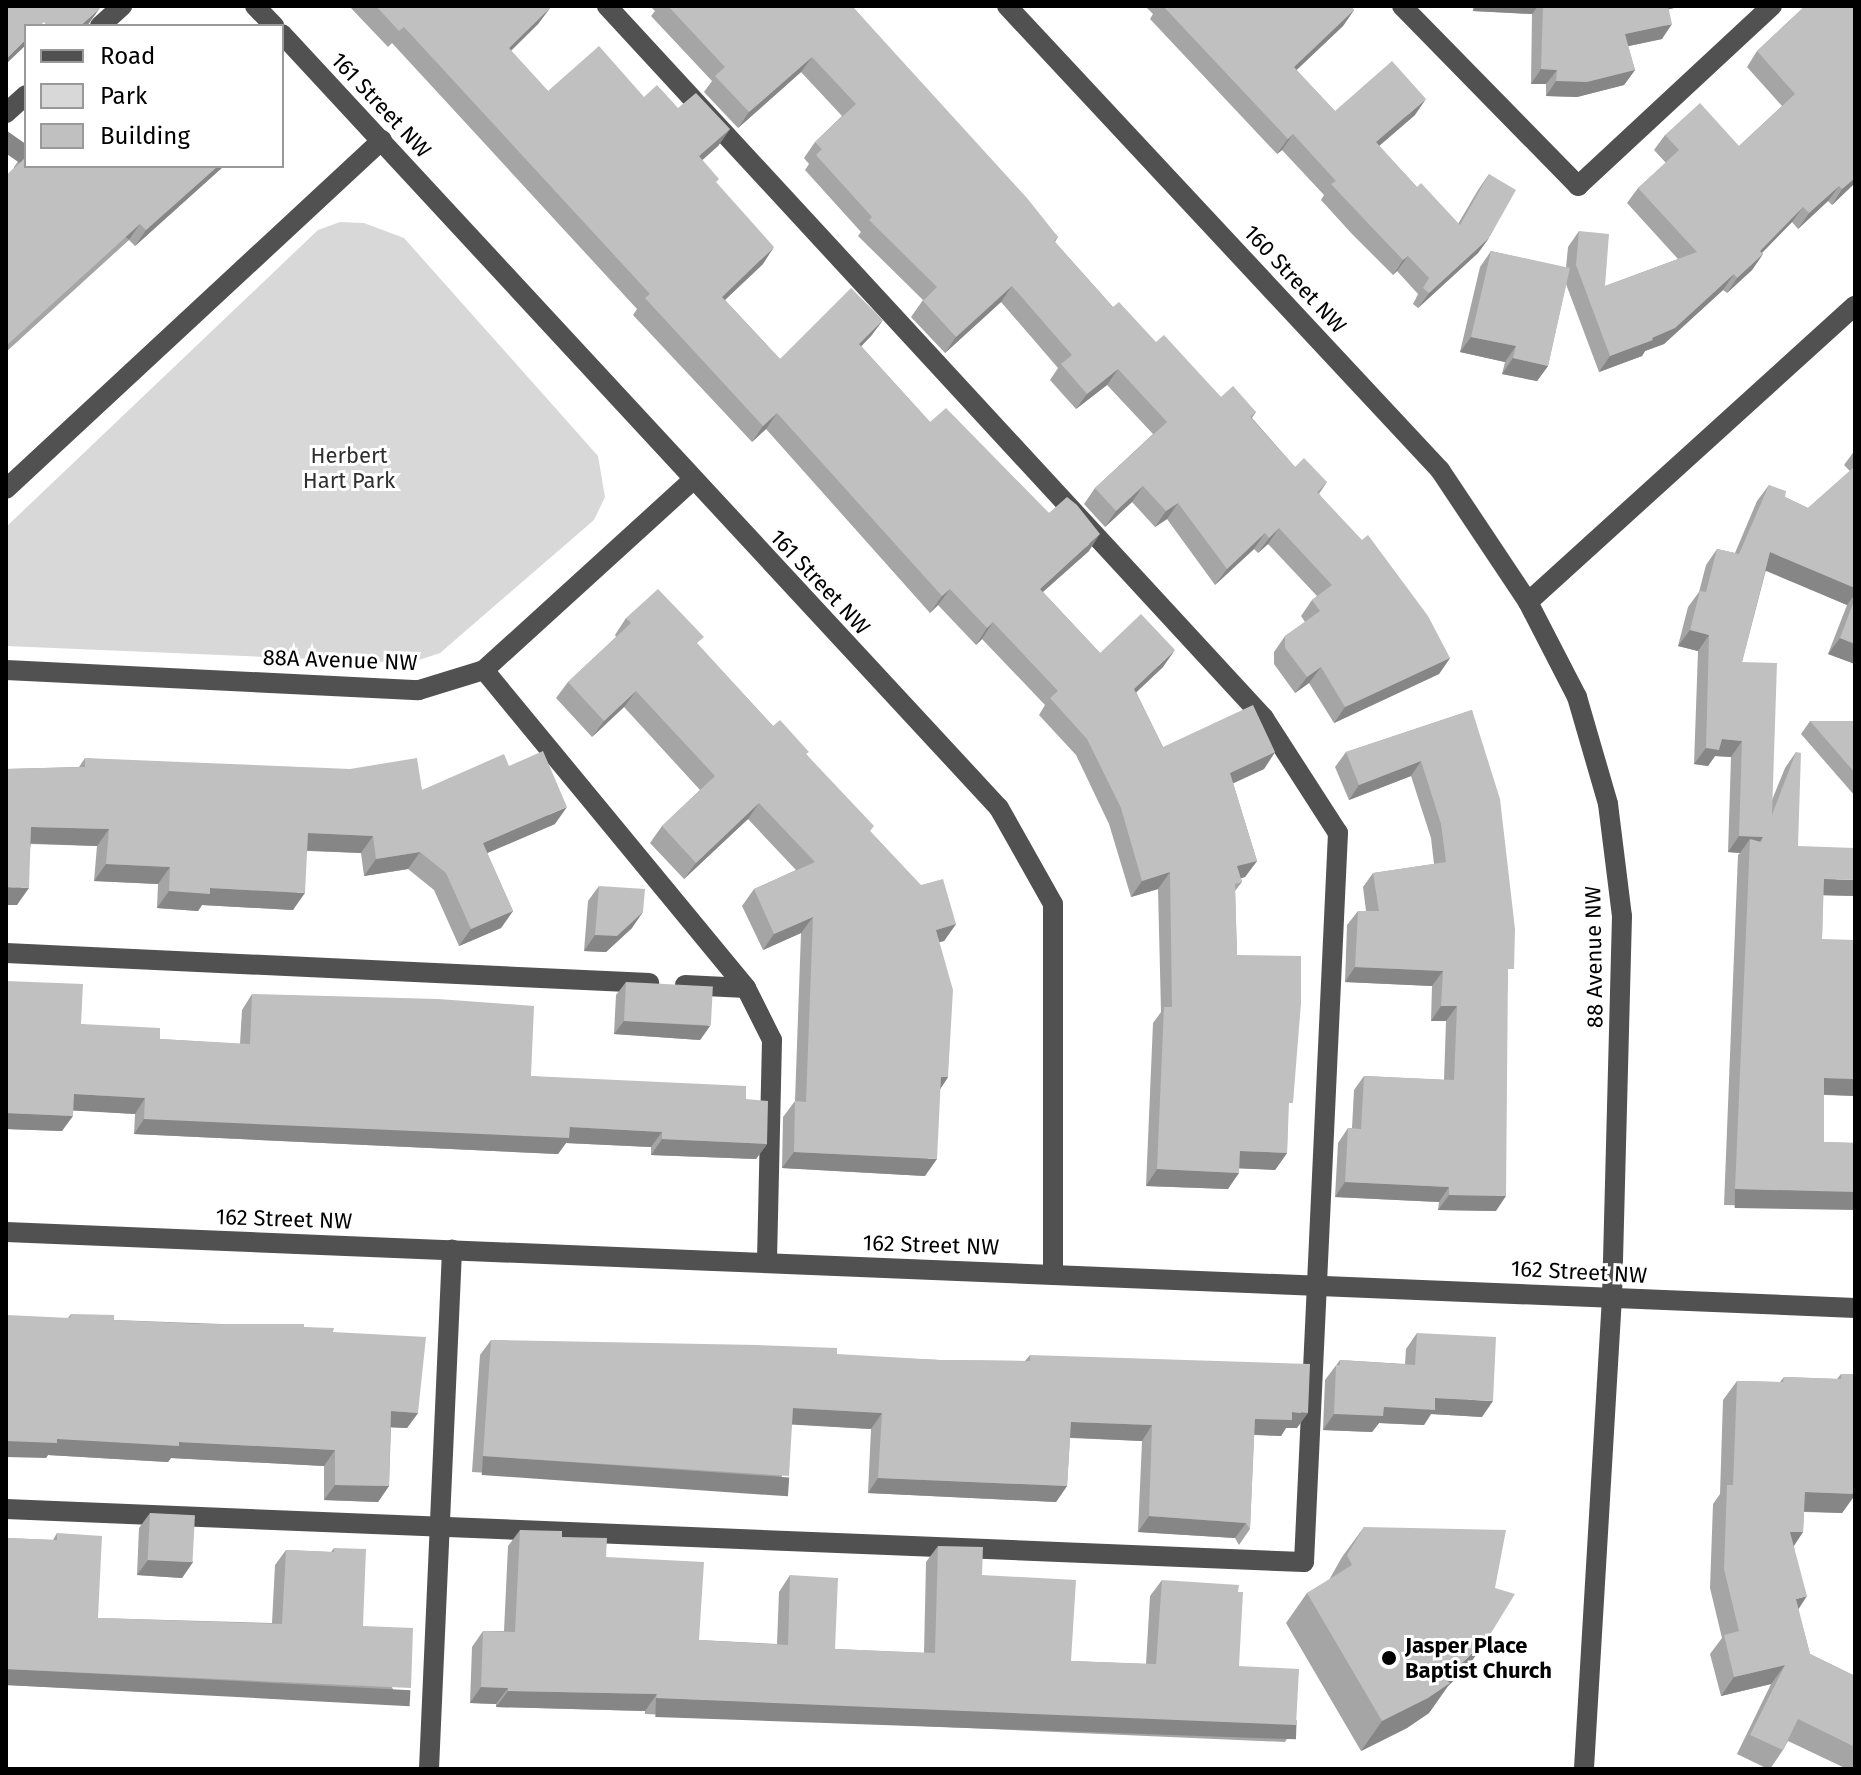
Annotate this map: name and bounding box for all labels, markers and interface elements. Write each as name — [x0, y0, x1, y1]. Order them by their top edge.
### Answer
legend — [24, 24, 284, 168]
text: Road — [100, 42, 155, 70]
street label: 161 Street NW — [326, 47, 436, 163]
text: Park — [100, 82, 147, 110]
text: Building — [100, 122, 190, 150]
street label: 160 Street NW — [1238, 220, 1352, 338]
park label: Herbert Hart Park — [303, 442, 395, 494]
street label: 161 Street NW — [765, 524, 875, 640]
street label: 88A Avenue NW — [262, 644, 418, 676]
street label: 88 Avenue NW — [1580, 886, 1608, 1028]
street label: 162 Street NW — [215, 1203, 353, 1235]
street label: 162 Street NW — [862, 1229, 1000, 1261]
street label: 162 Street NW — [1510, 1255, 1648, 1289]
place label: Jasper Place Baptist Church — [1405, 1632, 1552, 1684]
marker: Jasper Place Baptist Church — [1380, 1649, 1398, 1667]

